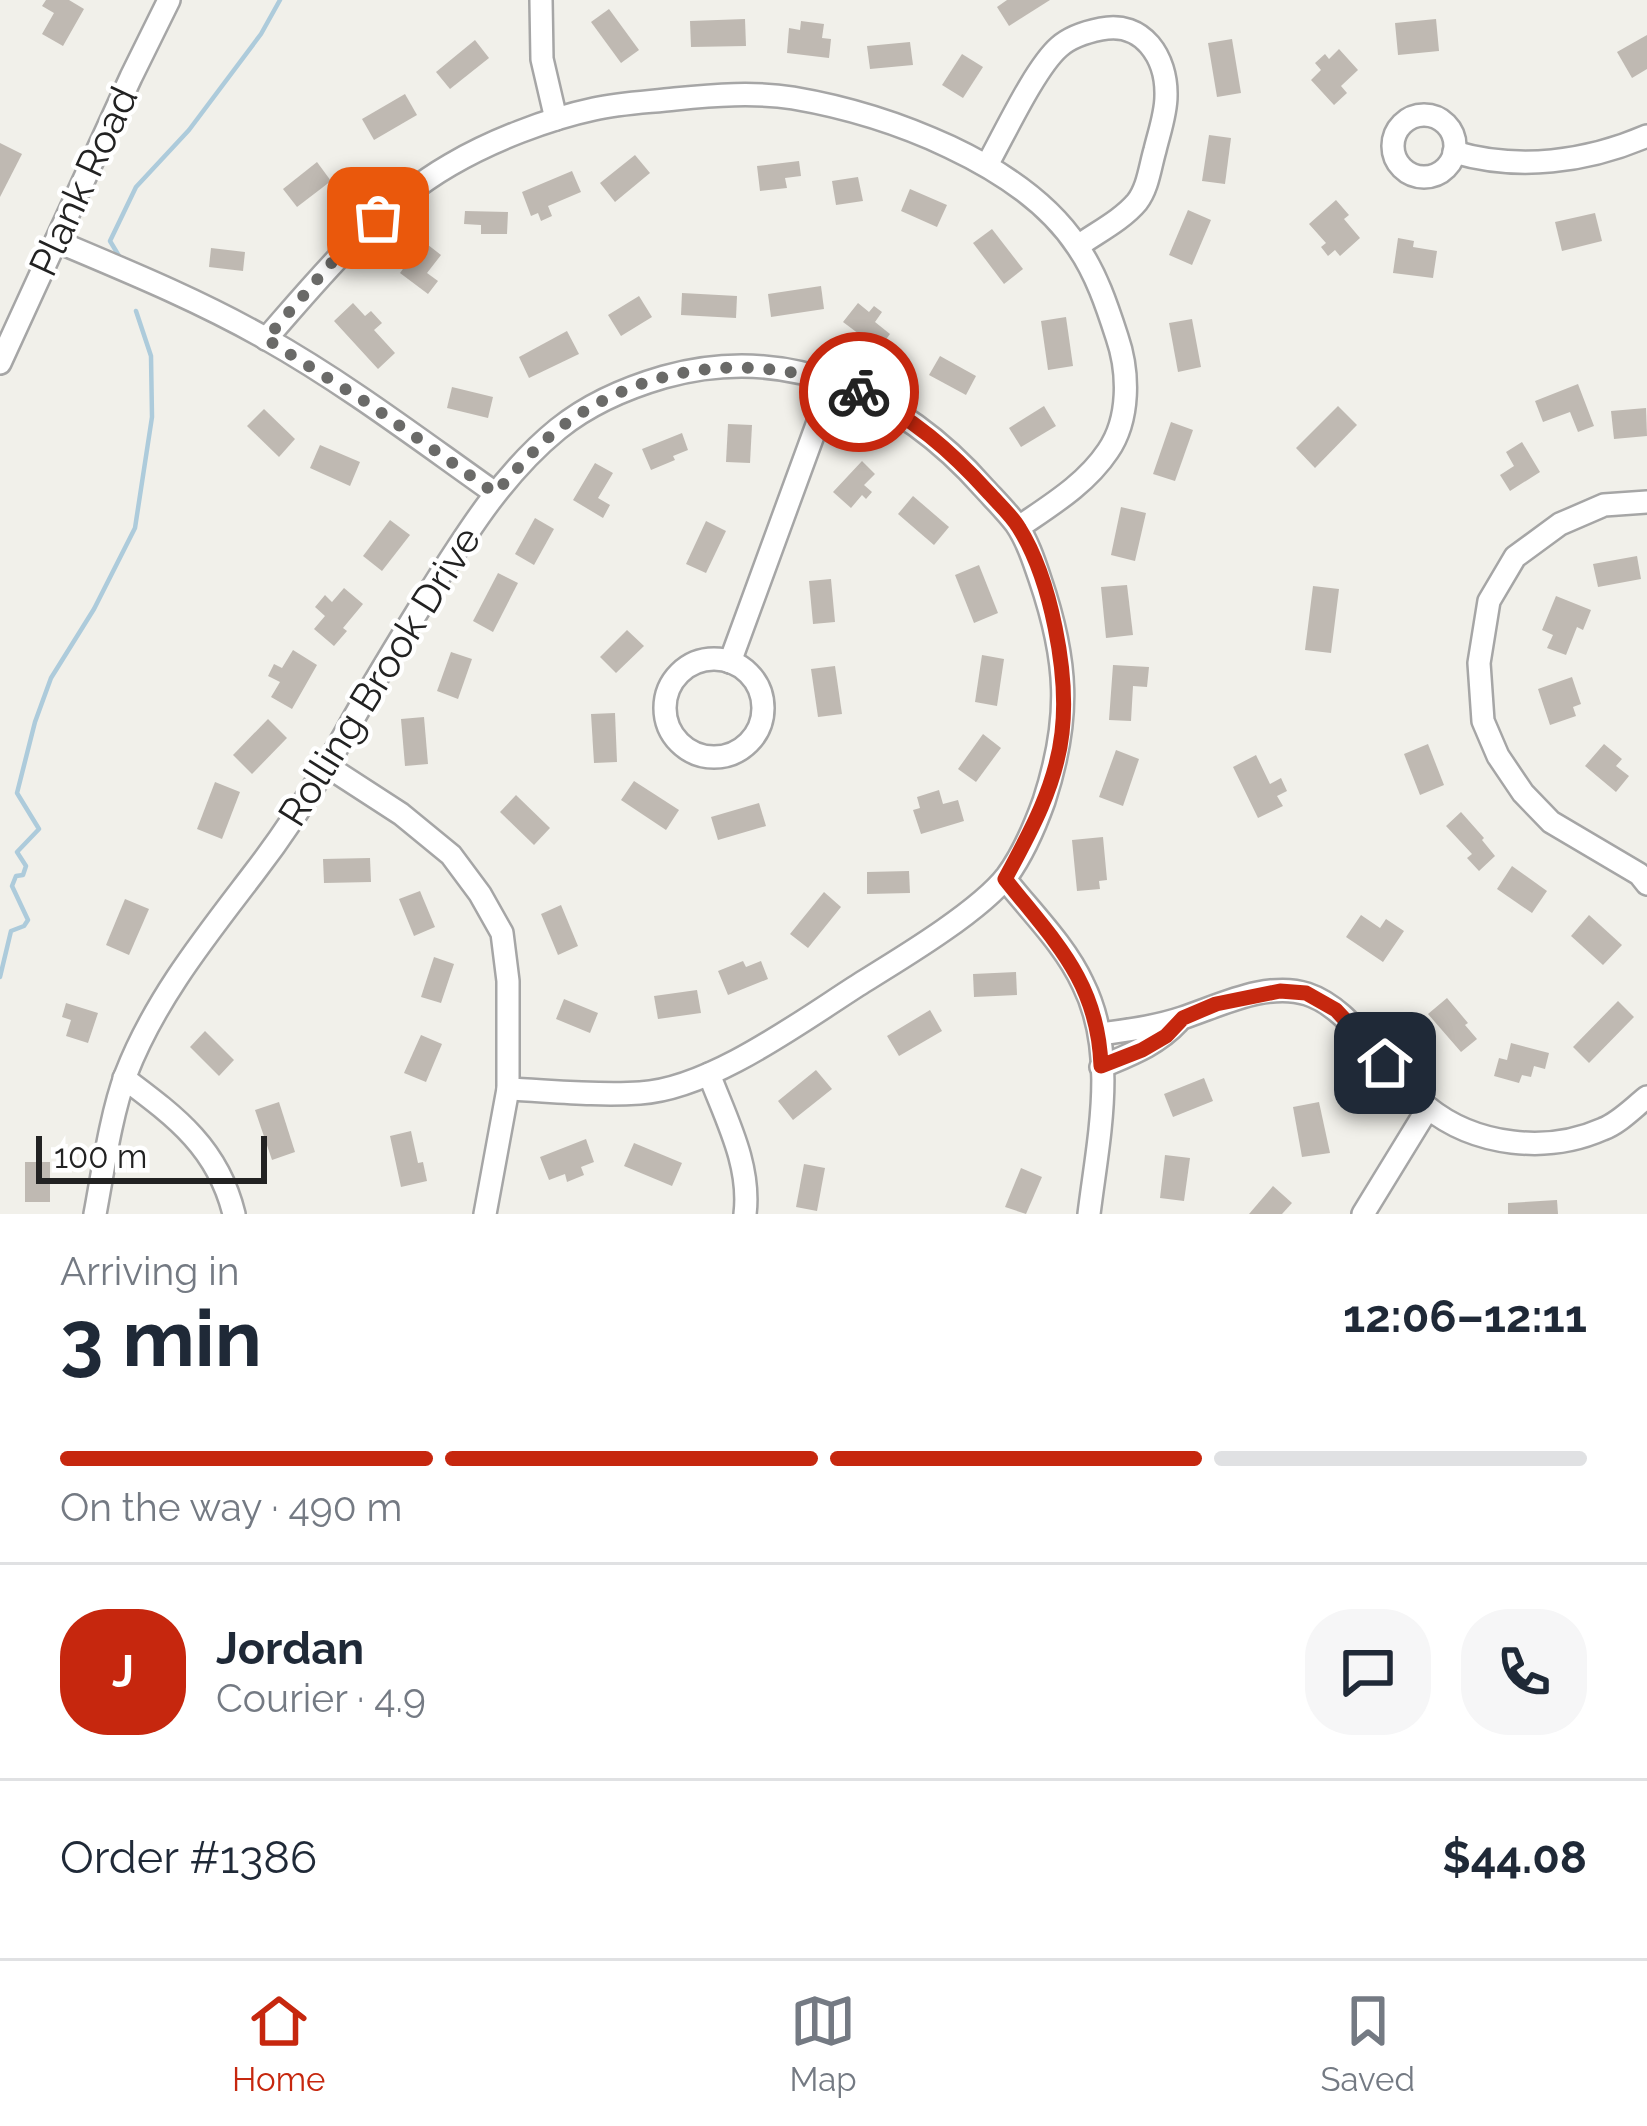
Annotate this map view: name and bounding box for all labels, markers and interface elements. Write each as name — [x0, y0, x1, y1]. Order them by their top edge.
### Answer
street label: Plank Road — [19, 79, 147, 283]
pin — [327, 167, 429, 269]
icon: bag — [345, 185, 411, 251]
courier — [799, 332, 919, 452]
icon: bike — [826, 359, 892, 425]
street label: Rolling Brook Drive — [268, 518, 490, 834]
pin — [1334, 1012, 1436, 1114]
icon: home — [1352, 1030, 1418, 1096]
scale bar — [36, 1130, 267, 1183]
text: 100 m — [54, 1137, 147, 1176]
text: Arriving in — [60, 1248, 240, 1294]
text: 12:06–12:11 — [1343, 1290, 1587, 1343]
text: 3 min — [60, 1293, 262, 1384]
text: On the way · 490 m — [60, 1484, 402, 1530]
button: chat — [1305, 1609, 1431, 1735]
button: phone — [1461, 1609, 1587, 1735]
text: Jordan — [216, 1622, 364, 1675]
text: J — [112, 1645, 134, 1698]
text: Courier · 4.9 — [216, 1675, 426, 1721]
text: Order #1386 — [60, 1831, 317, 1884]
text: $44.08 — [1442, 1831, 1587, 1884]
tab: Home — [232, 1988, 325, 2099]
tab: Map — [789, 1988, 857, 2099]
tab: Saved — [1321, 1988, 1415, 2099]

